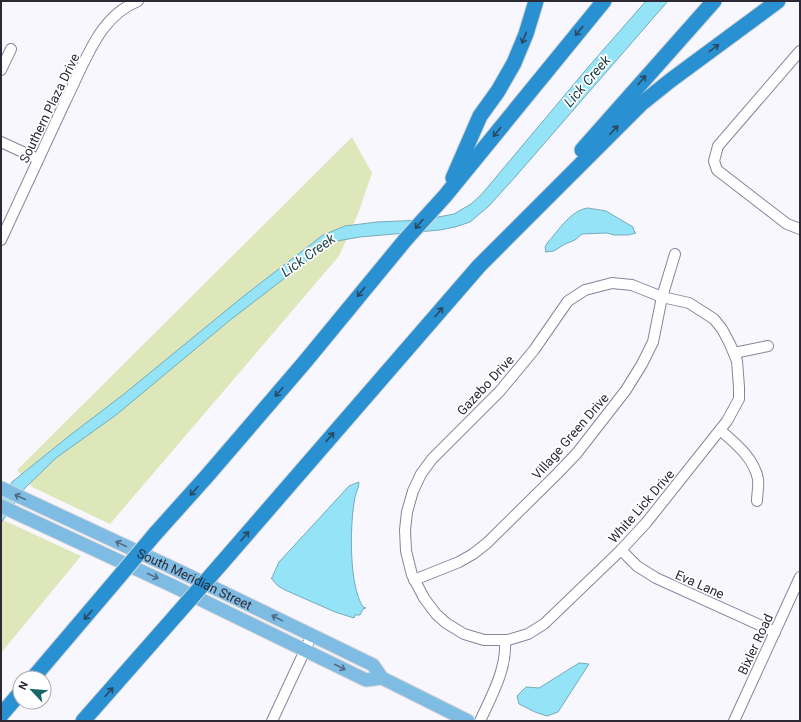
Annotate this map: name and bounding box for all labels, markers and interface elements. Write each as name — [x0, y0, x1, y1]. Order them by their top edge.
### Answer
one-way arrow — [575, 26, 584, 37]
one-way arrow — [520, 32, 528, 44]
one-way arrow — [708, 44, 719, 52]
street label: Southern Plaza Drive — [16, 51, 82, 165]
water label: Lick Creek — [560, 51, 614, 110]
one-way arrow — [638, 75, 647, 86]
one-way arrow — [609, 125, 619, 135]
one-way arrow — [493, 127, 502, 137]
one-way arrow — [414, 219, 423, 229]
water label: Lick Creek — [278, 229, 339, 280]
one-way arrow — [357, 286, 366, 297]
one-way arrow — [434, 306, 443, 317]
street label: Gazebo Drive — [454, 352, 517, 418]
one-way arrow — [274, 387, 283, 397]
street label: Village Green Drive — [529, 390, 612, 482]
one-way arrow — [326, 432, 335, 442]
street label: White Lick Drive — [605, 467, 677, 546]
one-way arrow — [190, 485, 199, 495]
one-way arrow — [15, 493, 27, 500]
one-way arrow — [241, 530, 250, 541]
one-way arrow — [116, 540, 128, 547]
street label: South Meridian Street — [135, 546, 254, 613]
street label: Eva Lane — [673, 567, 727, 602]
one-way arrow — [147, 573, 159, 580]
one-way arrow — [83, 609, 92, 620]
street label: Bixler Road — [735, 611, 776, 677]
one-way arrow — [271, 614, 283, 621]
one-way arrow — [334, 663, 346, 671]
north arrow — [12, 670, 52, 710]
text: N — [16, 679, 31, 692]
one-way arrow — [104, 687, 113, 697]

